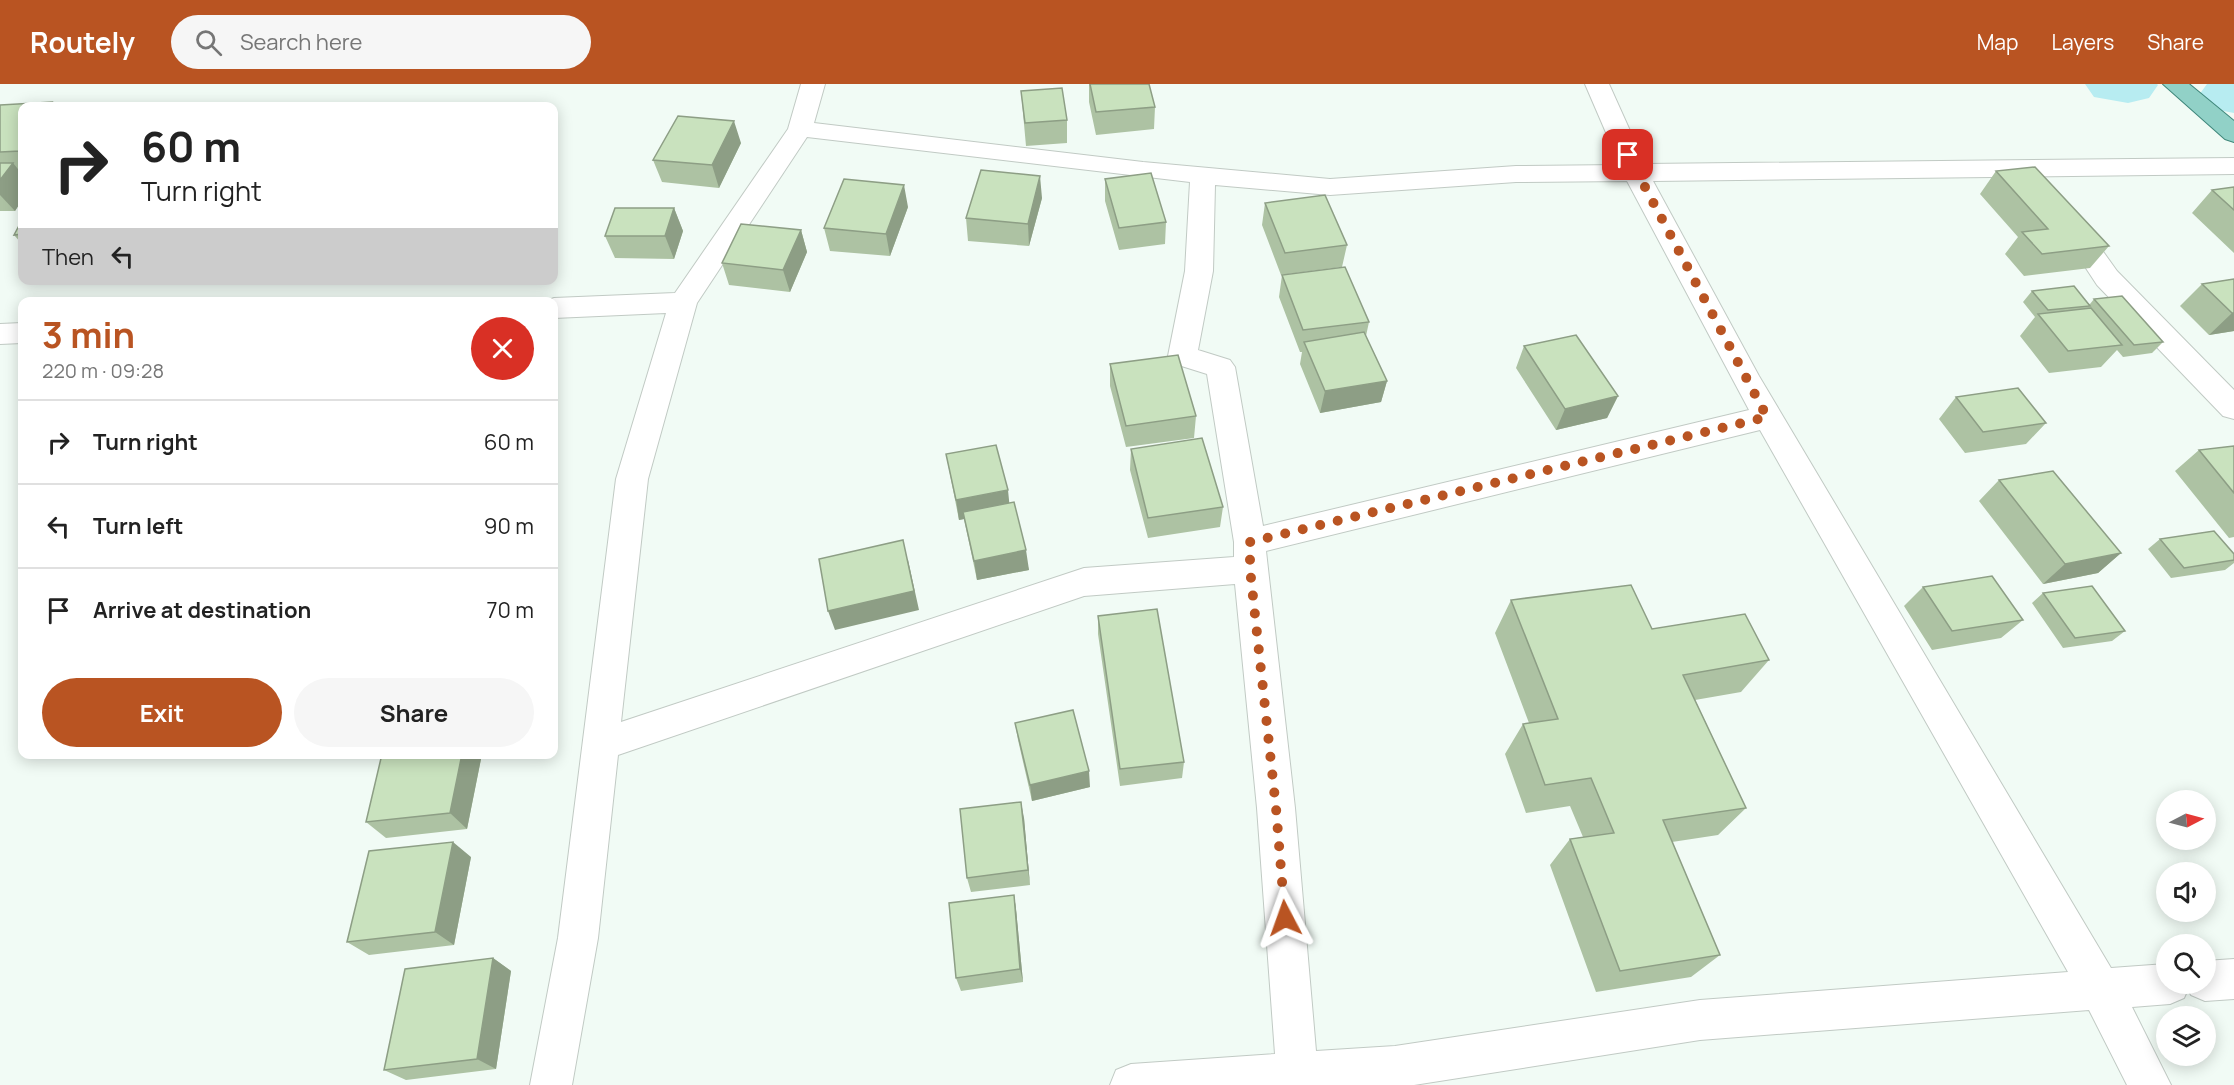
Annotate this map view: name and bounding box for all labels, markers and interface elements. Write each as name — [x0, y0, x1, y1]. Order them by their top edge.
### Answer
search box — [171, 15, 591, 69]
text: Routely — [30, 23, 135, 61]
icon: search — [192, 26, 225, 59]
text: Search here — [240, 27, 362, 57]
text: Map — [1977, 28, 2018, 56]
text: Layers — [2051, 28, 2114, 56]
text: Share — [2147, 28, 2204, 56]
text: 60 m — [141, 117, 241, 175]
icon: right — [42, 126, 120, 204]
pin — [1602, 129, 1653, 180]
icon: arrive — [1611, 138, 1644, 171]
text: Turn right — [141, 172, 262, 209]
icon: left — [106, 240, 139, 273]
text: Then — [42, 242, 94, 272]
text: 3 min — [42, 310, 135, 359]
button: close — [471, 317, 534, 380]
text: 220 m · 09:28 — [42, 357, 164, 384]
icon: right — [42, 426, 75, 459]
text: Turn right — [93, 427, 198, 457]
text: 60 m — [484, 427, 534, 457]
icon: left — [42, 510, 75, 543]
text: Turn left — [93, 511, 183, 541]
text: 90 m — [484, 511, 534, 541]
icon: arrive — [42, 594, 75, 627]
text: Arrive at destination — [93, 595, 311, 625]
text: 70 m — [486, 595, 534, 625]
button: Exit — [42, 678, 282, 747]
button: Share — [294, 678, 534, 747]
north arrow — [2156, 790, 2216, 850]
map controls — [2156, 790, 2216, 1066]
button: sound — [2156, 862, 2216, 922]
position arrow — [1253, 886, 1317, 950]
button: search — [2156, 934, 2216, 994]
button: layers — [2156, 1006, 2216, 1066]

